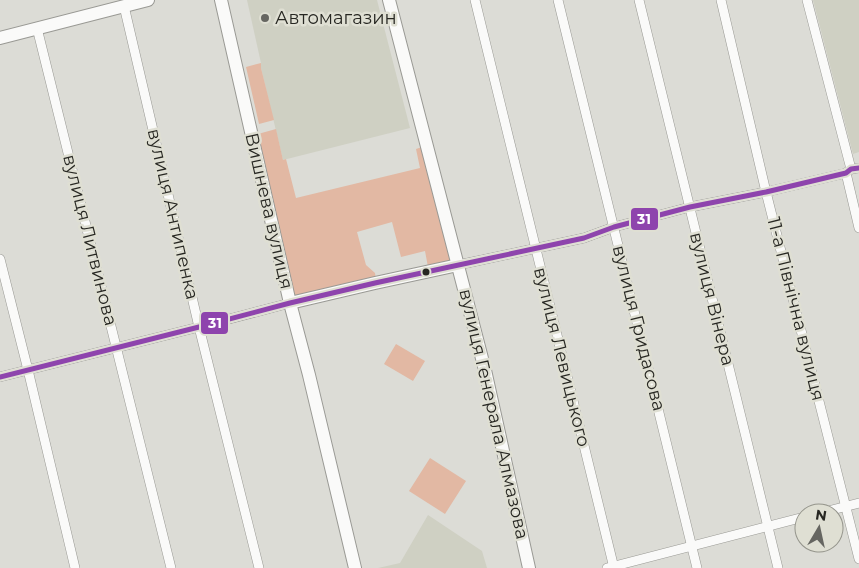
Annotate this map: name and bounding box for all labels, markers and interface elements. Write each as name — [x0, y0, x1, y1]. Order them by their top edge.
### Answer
place label: Автомагазин — [275, 7, 397, 29]
marker: Автомагазин — [259, 12, 271, 24]
street label: вулиця Антипенка — [143, 126, 203, 302]
street label: Вишнева вулиця — [240, 131, 298, 291]
street label: вулиця Литвинова — [58, 152, 122, 328]
line badge: 31 — [630, 207, 659, 231]
text: 31 — [636, 210, 651, 228]
street label: 11-а Північна вулиця — [763, 215, 829, 403]
street label: вулиця Вінера — [685, 230, 739, 368]
street label: вулиця Гридасова — [608, 243, 670, 413]
street label: вулиця Левицького — [529, 265, 595, 449]
unlabelled marker — [421, 267, 431, 277]
street label: вулиця Генерала Алмазова — [454, 287, 534, 541]
line badge: 31 — [200, 311, 229, 335]
text: 31 — [207, 314, 222, 332]
north arrow — [794, 503, 844, 553]
text: N — [814, 505, 828, 525]

